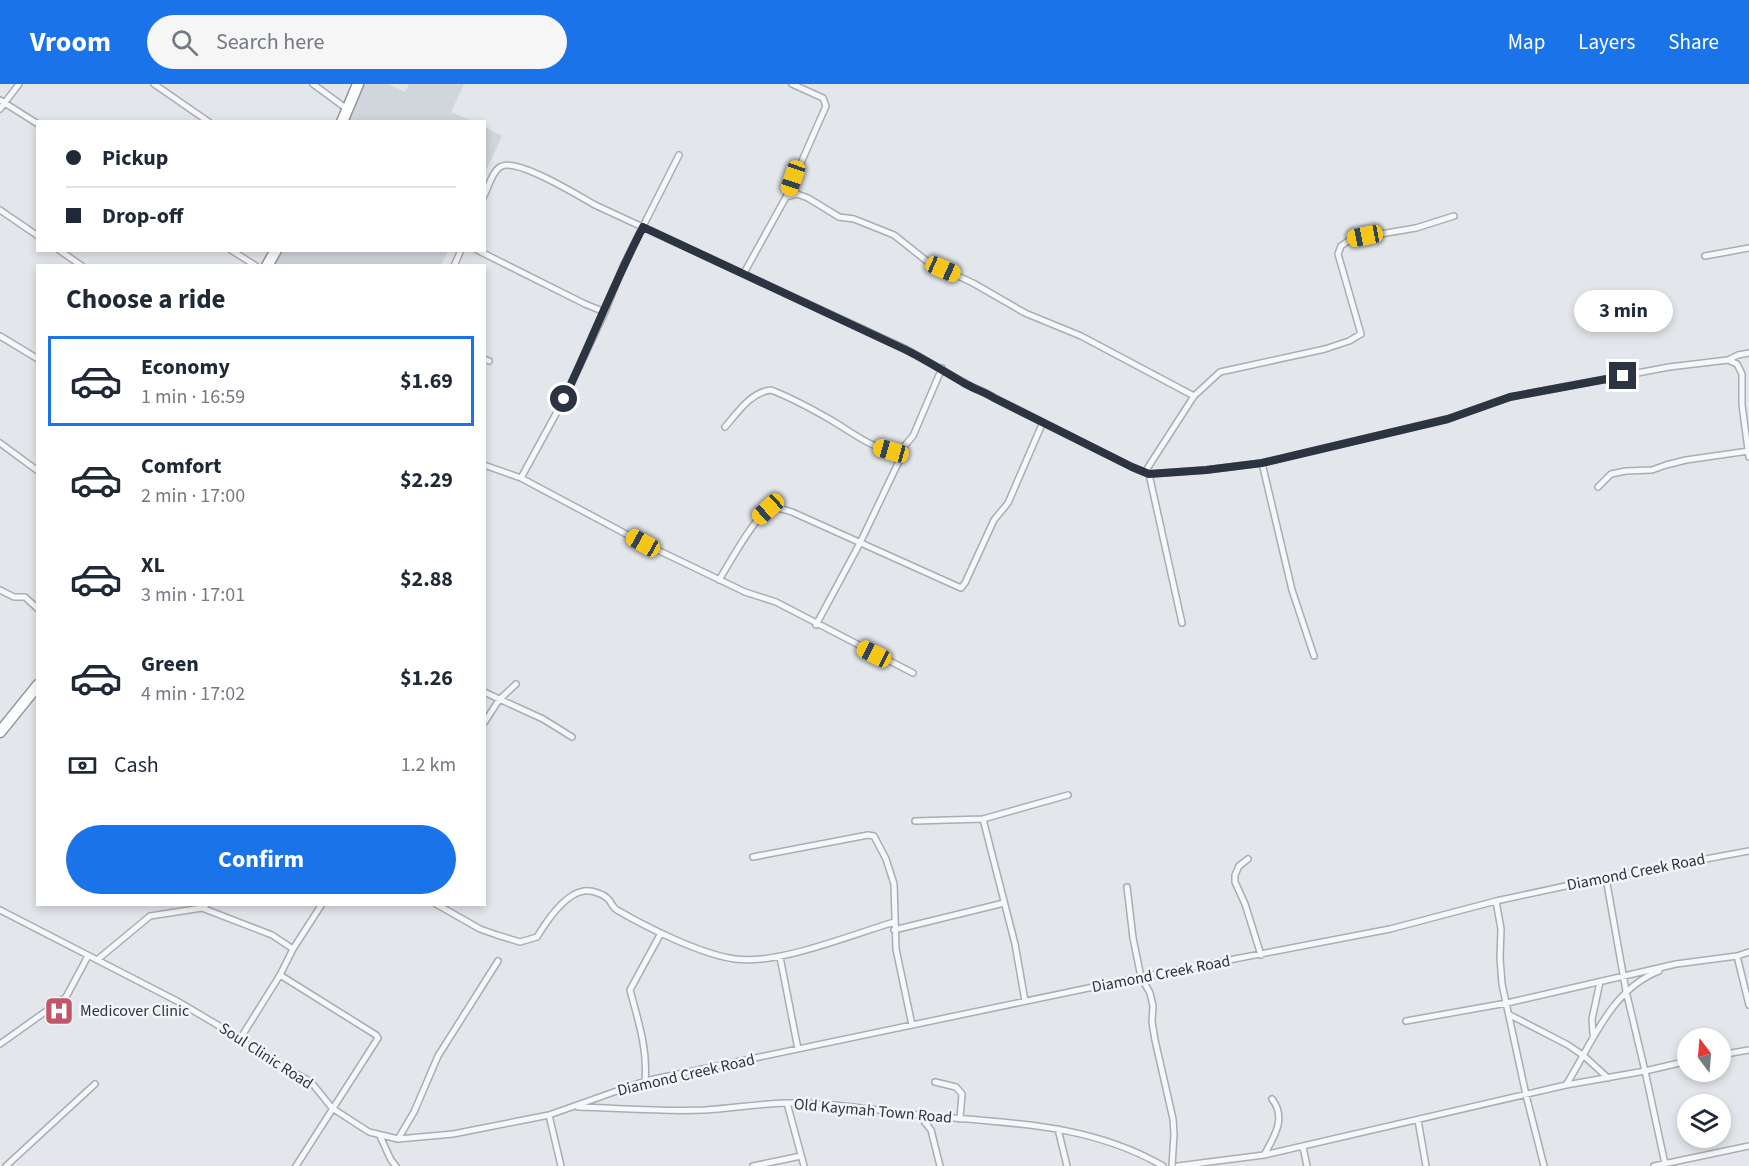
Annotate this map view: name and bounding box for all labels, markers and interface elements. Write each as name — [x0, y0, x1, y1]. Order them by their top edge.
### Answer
search box — [147, 15, 567, 69]
text: Vroom — [30, 22, 111, 62]
icon: search — [168, 26, 201, 59]
text: Search here — [216, 26, 324, 58]
text: Map — [1508, 27, 1545, 57]
text: Layers — [1578, 27, 1635, 57]
text: Share — [1668, 27, 1719, 57]
text: Pickup — [102, 142, 168, 174]
car — [779, 158, 807, 198]
text: Drop-off — [102, 200, 183, 232]
car — [1346, 224, 1384, 248]
car — [923, 253, 963, 285]
text: Choose a ride — [66, 280, 226, 319]
callout: 3 min — [1574, 289, 1672, 331]
text: 3 min — [1599, 297, 1648, 325]
text: Economy — [141, 351, 230, 383]
icon: car — [69, 354, 123, 408]
route end — [1609, 362, 1636, 389]
text: $1.69 — [400, 365, 453, 397]
text: 1 min · 16:59 — [141, 383, 245, 411]
route start — [550, 385, 577, 412]
car — [871, 437, 911, 465]
text: Comfort — [141, 450, 222, 482]
icon: car — [69, 453, 123, 507]
text: $2.29 — [400, 464, 453, 496]
text: 2 min · 17:00 — [141, 482, 245, 510]
car — [749, 490, 787, 528]
car — [623, 526, 663, 560]
text: XL — [141, 549, 165, 581]
icon: car — [69, 552, 123, 606]
text: $2.88 — [400, 563, 453, 595]
text: 3 min · 17:01 — [141, 581, 245, 609]
car — [854, 638, 894, 670]
text: Green — [141, 648, 199, 680]
icon: car — [69, 651, 123, 705]
text: $1.26 — [400, 662, 453, 694]
text: 4 min · 17:02 — [141, 680, 245, 708]
icon: cash — [66, 749, 99, 782]
text: Cash — [114, 749, 159, 781]
text: 1.2 km — [401, 751, 456, 779]
button: Confirm — [66, 825, 456, 894]
street label: Diamond Creek Road — [1565, 848, 1707, 896]
street label: Diamond Creek Road — [1090, 950, 1232, 998]
hospital icon: Medicover Clinic — [43, 995, 75, 1027]
place label: Medicover Clinic — [80, 1000, 189, 1022]
street label: Soul Clinic Road — [215, 1017, 317, 1095]
north arrow — [1677, 1028, 1731, 1082]
map controls — [1677, 1028, 1731, 1148]
street label: Diamond Creek Road — [615, 1048, 757, 1102]
street label: Old Kaymah Town Road — [793, 1093, 953, 1129]
button: layers — [1677, 1094, 1731, 1148]

